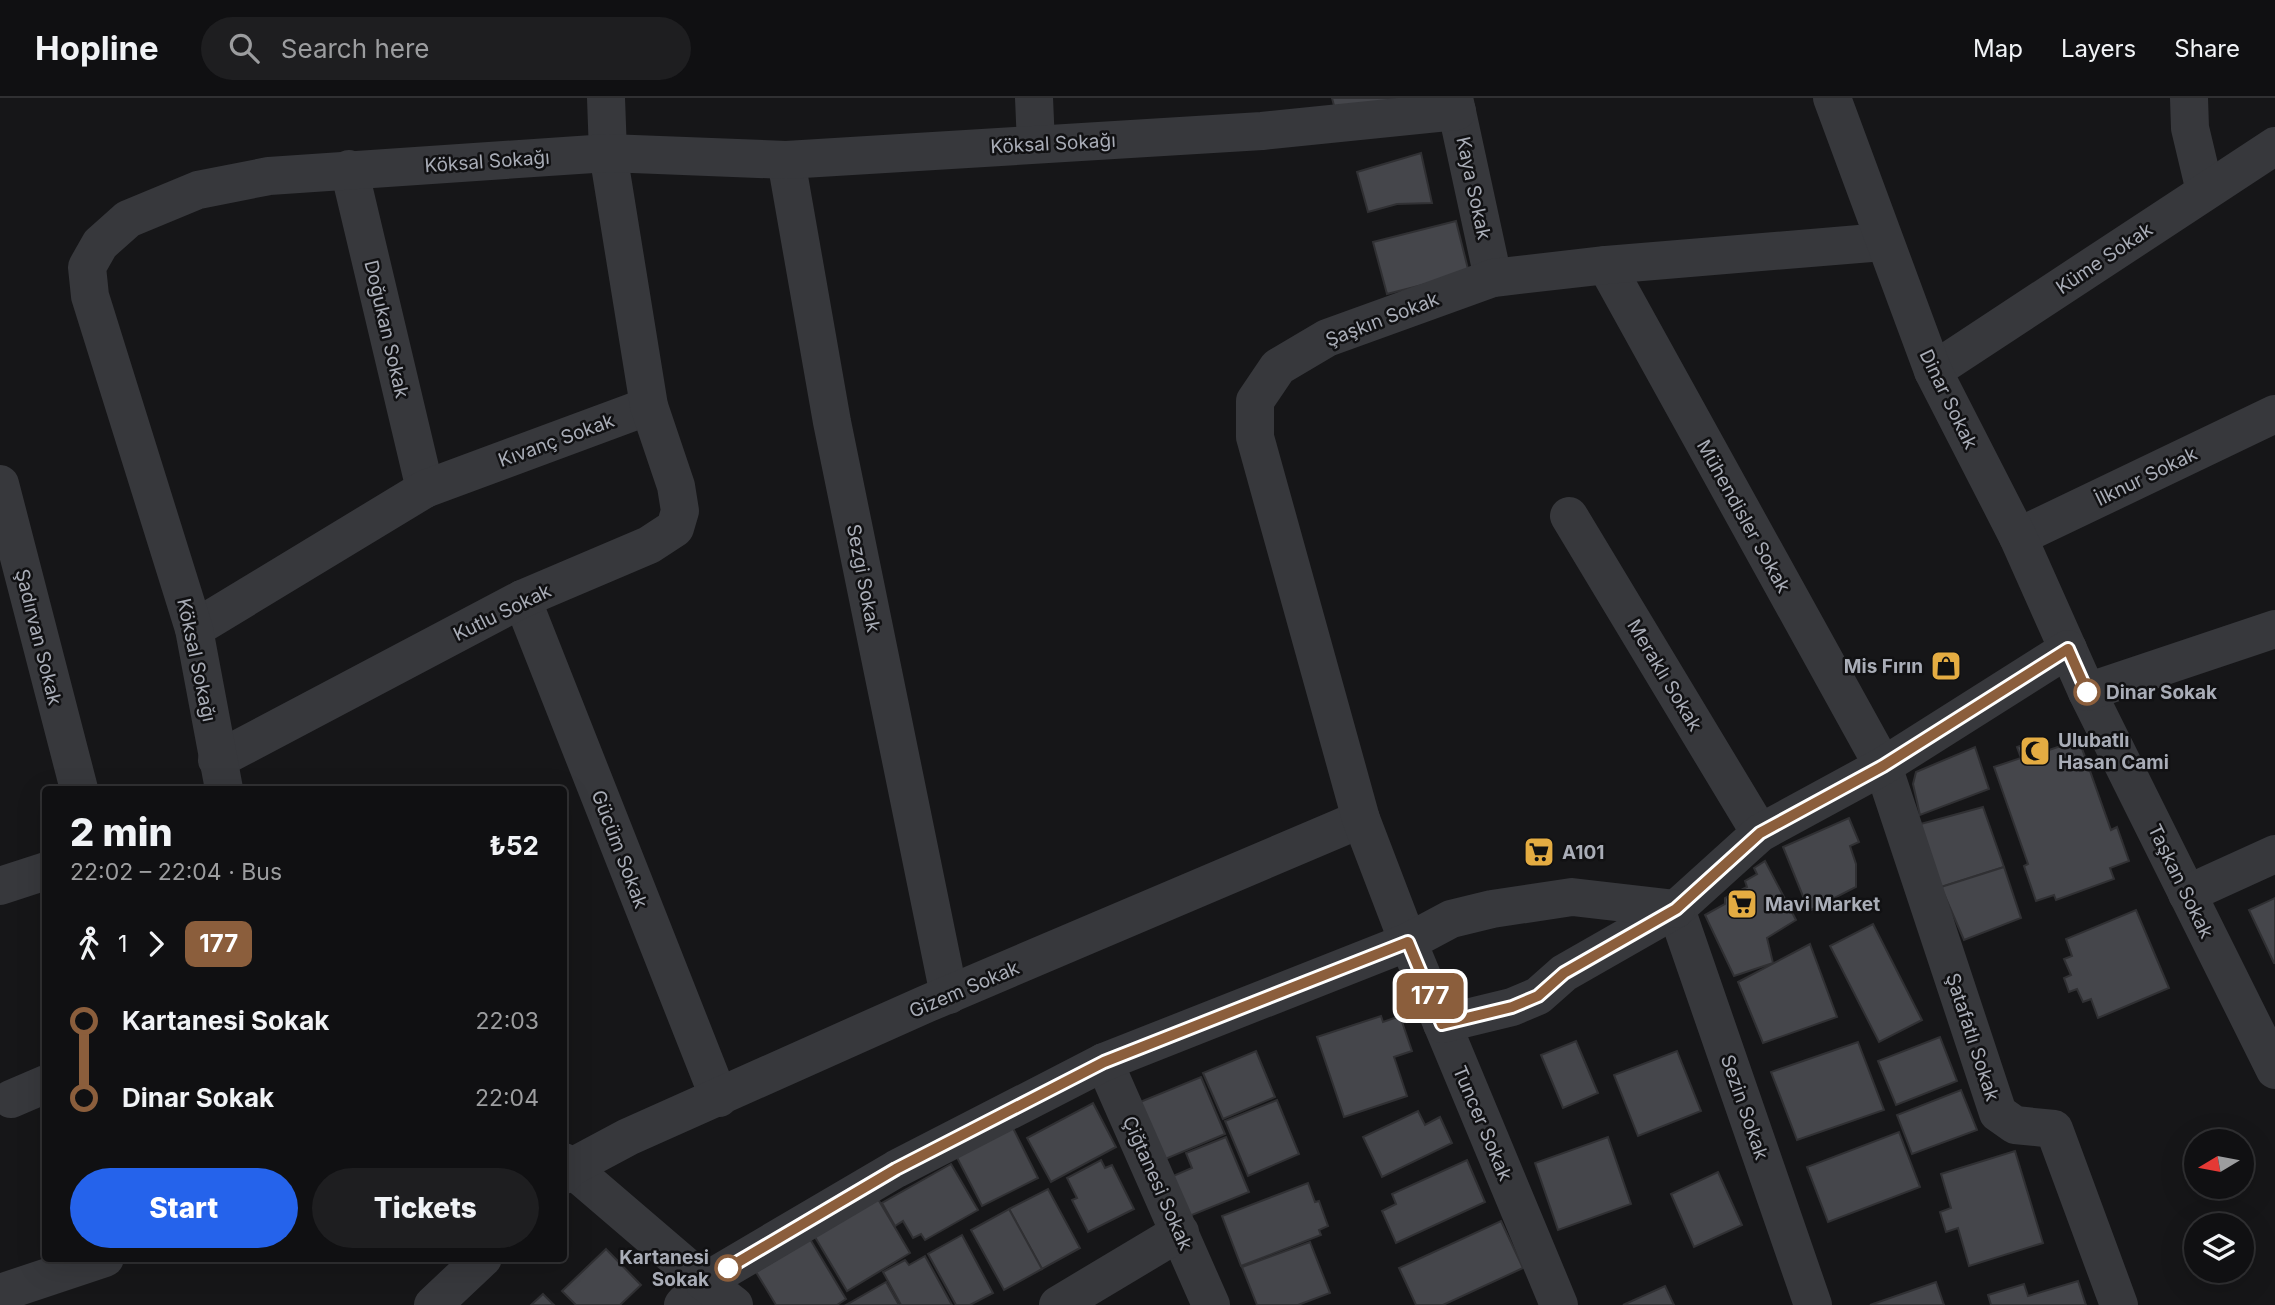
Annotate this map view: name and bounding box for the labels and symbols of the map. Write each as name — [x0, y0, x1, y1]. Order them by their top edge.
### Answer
street label: Köksal Sokağı — [990, 129, 1116, 158]
street label: Kaya Sokak — [1451, 134, 1496, 242]
street label: Köksal Sokağı — [424, 146, 550, 177]
street label: Küme Sokak — [2052, 217, 2157, 299]
street label: Doğukan Sokak — [359, 258, 414, 401]
street label: Şaşkın Sokak — [1322, 287, 1443, 352]
street label: Dinar Sokak — [1915, 346, 1983, 453]
street label: Kıvanç Sokak — [495, 409, 618, 472]
street label: Mühendisler Sokak — [1692, 436, 1795, 597]
street label: İlknur Sokak — [2092, 442, 2201, 511]
street label: Sezgi Sokak — [842, 522, 885, 635]
street label: Şadırvan Sokak — [10, 567, 67, 708]
street label: Kutlu Sokak — [450, 579, 555, 646]
street label: Köksal Sokağı — [172, 596, 221, 724]
street label: Meraklı Sokak — [1622, 615, 1707, 736]
shop icon: Mis Fırın — [1929, 649, 1963, 683]
place label: Mis Fırın — [1844, 655, 1923, 678]
marker: Di̇nar Sokak — [2074, 679, 2100, 705]
place label: Di̇nar Sokak — [2106, 681, 2217, 704]
place label: Ulubatlı Hasan Cami — [2058, 729, 2169, 774]
mosque icon: Ulubatlı Hasan Cami — [2018, 734, 2052, 768]
street label: Gücüm Sokak — [586, 787, 653, 912]
street label: Taşkan Sokak — [2143, 820, 2218, 943]
supermarket icon: A101 — [1522, 835, 1556, 869]
place label: A101 — [1562, 841, 1604, 864]
supermarket icon: Mavi Market — [1725, 887, 1759, 921]
place label: Mavi Market — [1765, 893, 1880, 916]
street label: Gizem Sokak — [906, 956, 1023, 1023]
street label: Şatafatlı Sokak — [1941, 970, 2004, 1105]
line badge: 177 — [1390, 973, 1470, 1019]
street label: Sezin Sokak — [1716, 1052, 1773, 1163]
street label: Tuncer Sokak — [1448, 1062, 1517, 1185]
street label: Çiğtanesi Sokak — [1118, 1113, 1198, 1254]
north arrow — [2184, 1129, 2254, 1199]
place label: Kartanesi̇ Sokak — [619, 1246, 709, 1291]
marker: Kartanesi̇ Sokak — [715, 1255, 741, 1281]

